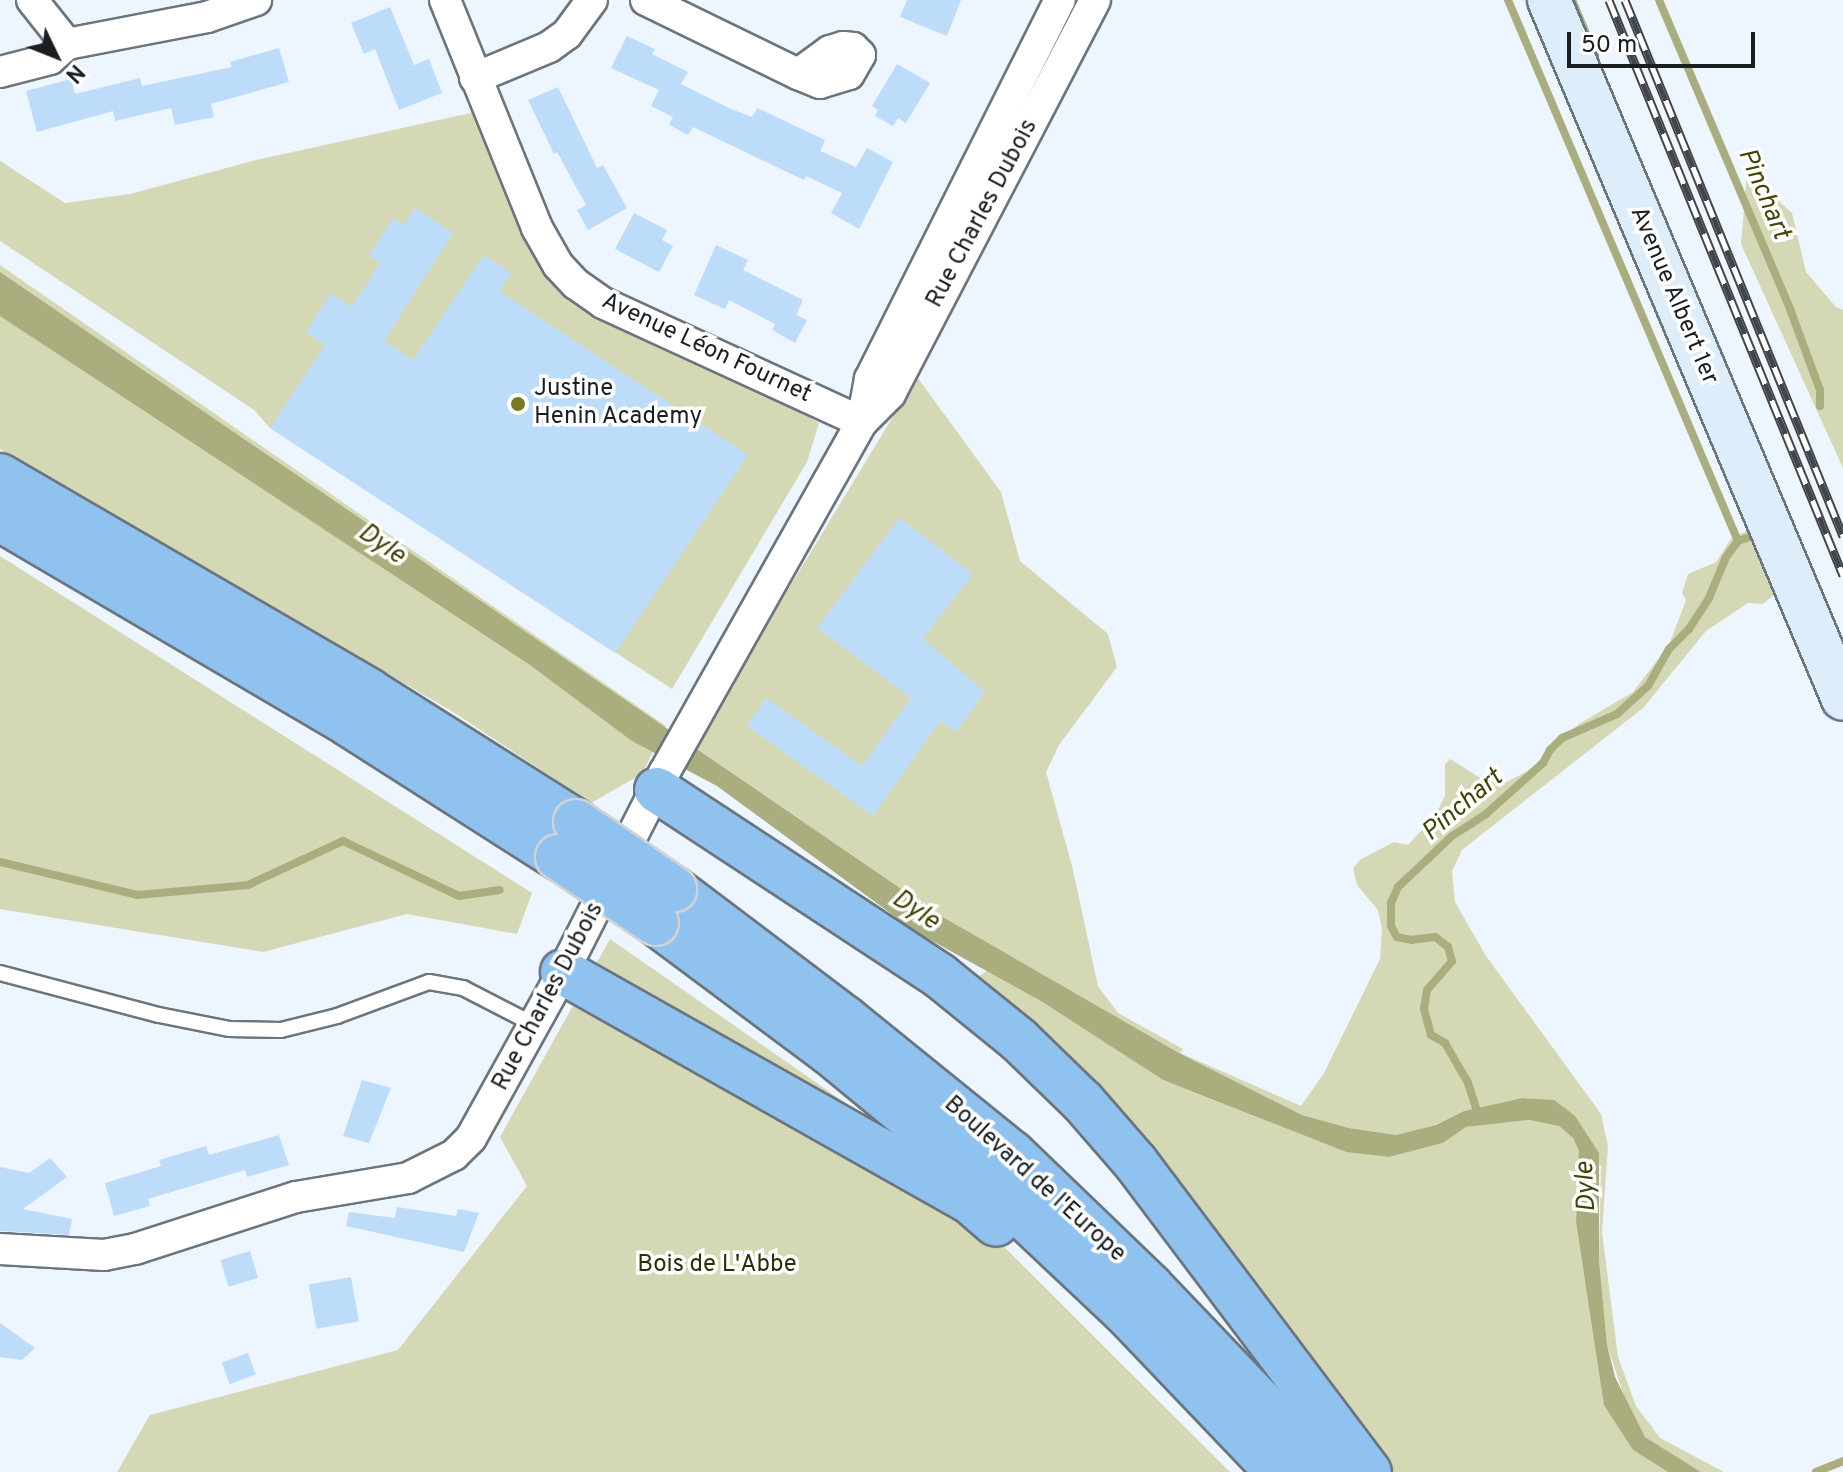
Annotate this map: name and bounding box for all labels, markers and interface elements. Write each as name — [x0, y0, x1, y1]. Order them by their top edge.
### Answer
north arrow — [16, 16, 96, 96]
scale bar — [1571, 16, 1759, 66]
text: 50 m — [1581, 31, 1637, 61]
text: N — [59, 58, 89, 88]
street label: Rue Charles Dubois — [921, 115, 1045, 313]
water label: Pinchart — [1730, 144, 1796, 244]
street label: Avenue Albert 1er — [1622, 202, 1724, 390]
street label: Avenue Léon Fournet — [597, 288, 815, 410]
place label: Justine Henin Academy — [534, 376, 703, 432]
marker: Justine Henin Academy — [509, 395, 527, 413]
water label: Dyle — [351, 518, 411, 572]
water label: Pinchart — [1416, 763, 1510, 849]
water label: Dyle — [885, 884, 945, 938]
street label: Rue Charles Dubois — [487, 898, 611, 1096]
street label: Boulevard de l'Europe — [937, 1091, 1131, 1269]
water label: Dyle — [1570, 1161, 1604, 1213]
park label: Bois de L'Abbe — [637, 1252, 797, 1280]

